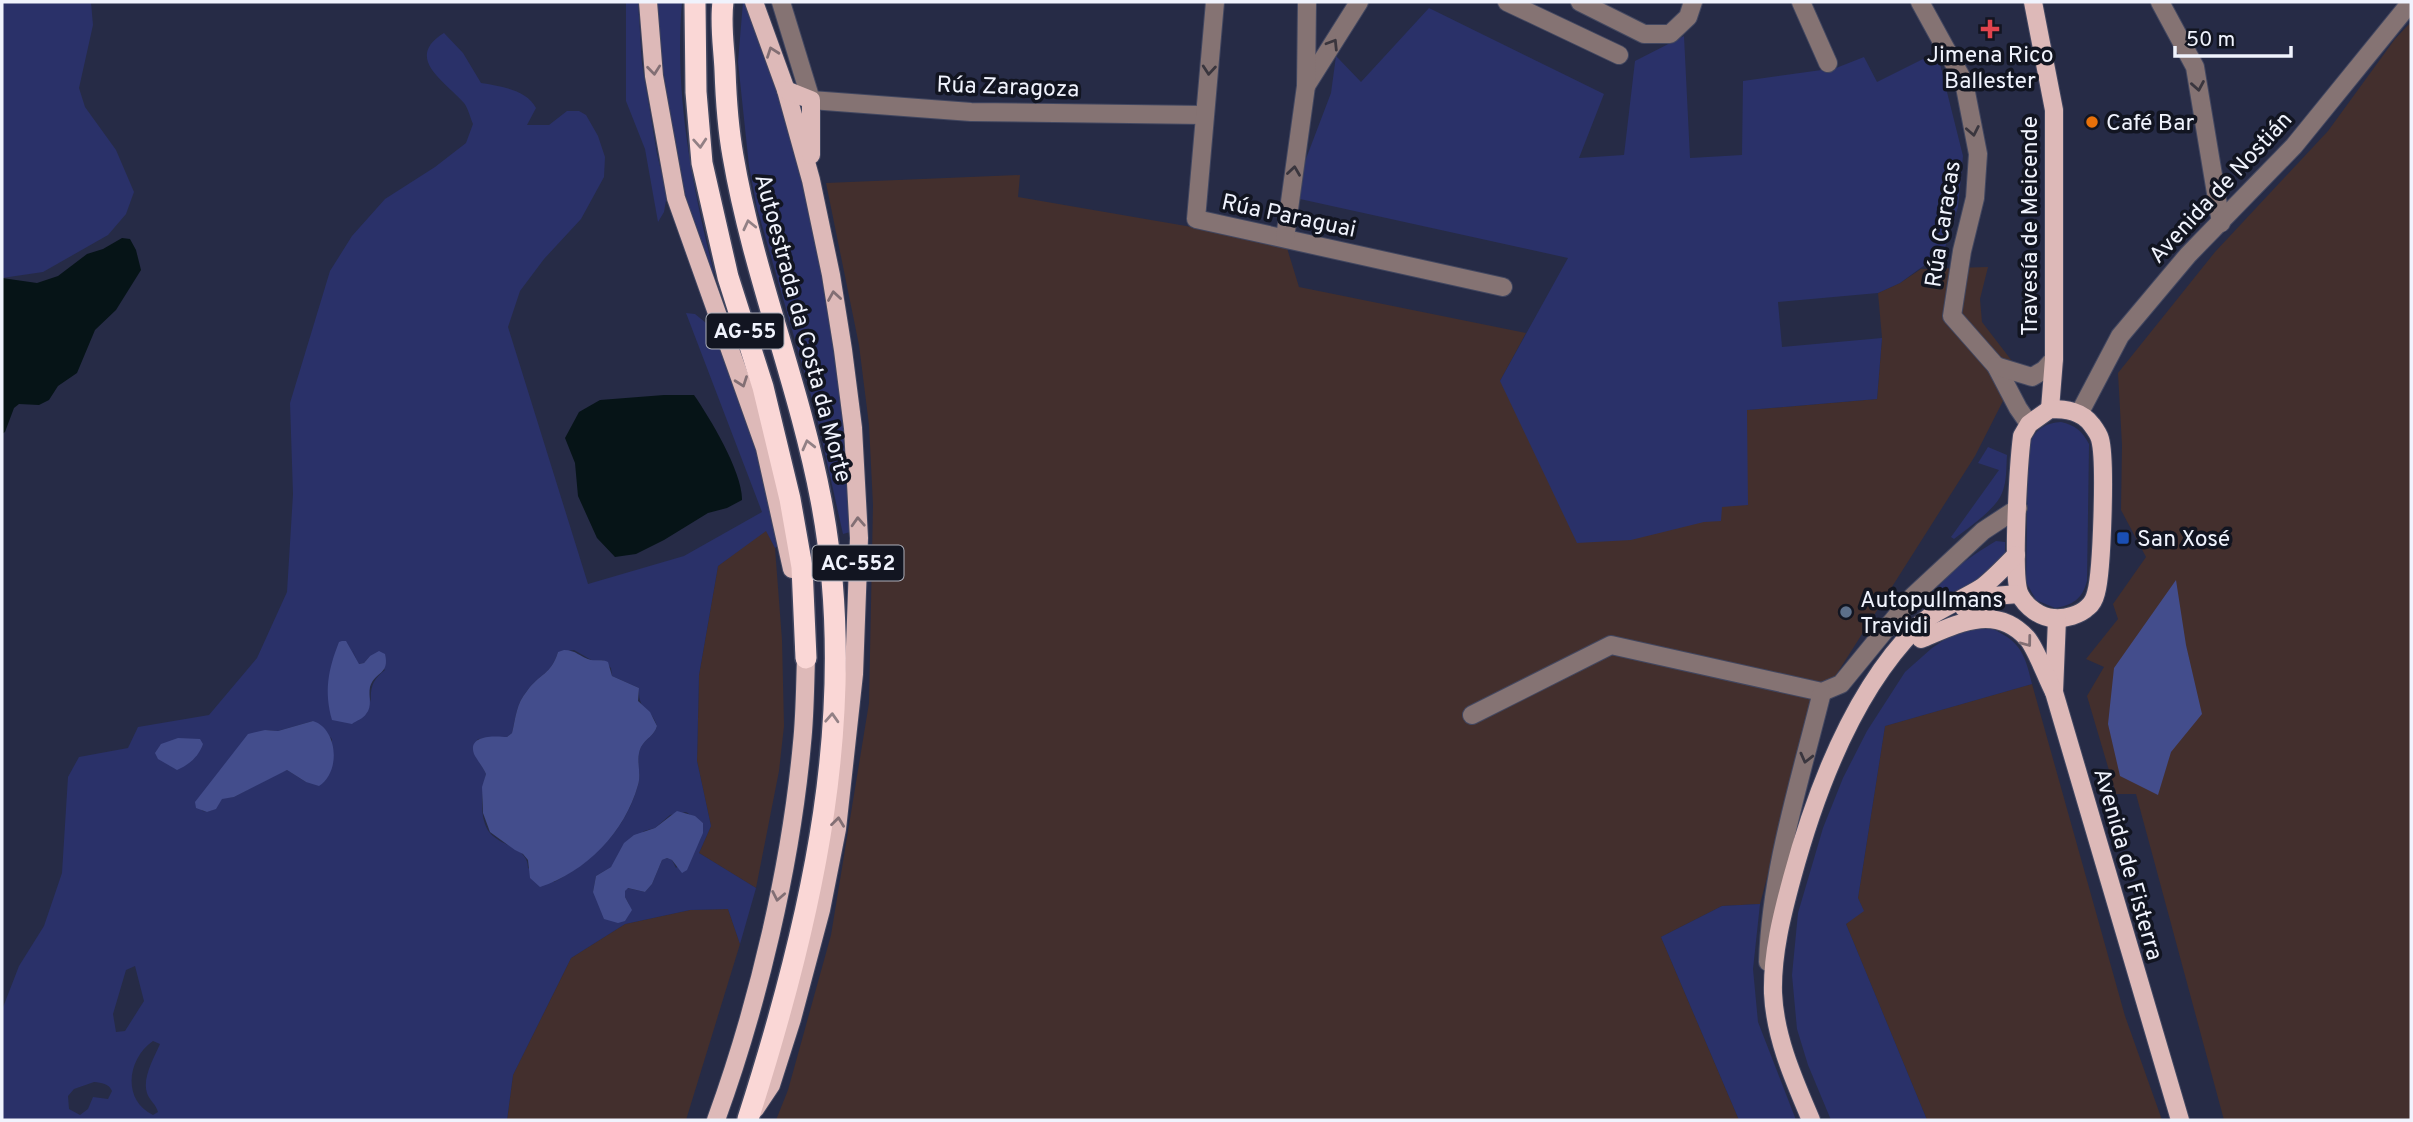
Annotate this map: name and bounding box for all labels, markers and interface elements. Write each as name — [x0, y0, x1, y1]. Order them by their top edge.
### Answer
scale bar — [2175, 14, 2290, 58]
marker: Jimena Rico Ballester — [1982, 21, 1998, 37]
text: 50 m — [2186, 27, 2235, 54]
one-way arrow — [1324, 38, 1337, 51]
place label: Jimena Rico Ballester — [1926, 42, 2054, 97]
one-way arrow — [767, 47, 781, 59]
one-way arrow — [1201, 64, 1216, 76]
one-way arrow — [646, 65, 661, 76]
street label: Rúa Zaragoza — [936, 72, 1080, 105]
one-way arrow — [2190, 80, 2205, 91]
street label: Avenida de Nostián — [2144, 107, 2300, 271]
place label: Café Bar — [2106, 110, 2195, 139]
marker: Café Bar — [2084, 114, 2100, 130]
street label: Travesía de Meicende — [2017, 116, 2046, 336]
one-way arrow — [1965, 125, 1980, 137]
one-way arrow — [692, 138, 707, 149]
street label: Rúa Caracas — [1920, 159, 1969, 290]
one-way arrow — [1287, 165, 1302, 177]
street label: Autoestrada da Costa da Morte — [746, 171, 857, 486]
street label: Rúa Paraguai — [1219, 189, 1358, 246]
one-way arrow — [742, 219, 757, 231]
one-way arrow — [827, 290, 842, 302]
road number: AG-55 — [706, 314, 784, 348]
one-way arrow — [734, 375, 748, 387]
one-way arrow — [802, 439, 816, 451]
one-way arrow — [851, 516, 866, 527]
place label: San Xosé — [2137, 526, 2230, 555]
marker: San Xosé — [2115, 530, 2131, 546]
road number: AC-552 — [812, 546, 903, 580]
place label: Autopullmans Travidi — [1860, 587, 2003, 642]
marker: Autopullmans Travidi — [1838, 604, 1854, 620]
one-way arrow — [2018, 634, 2031, 646]
one-way arrow — [825, 713, 840, 724]
one-way arrow — [1800, 752, 1814, 764]
street label: Avenida de Fisterra — [2085, 765, 2168, 964]
one-way arrow — [830, 816, 845, 828]
one-way arrow — [771, 890, 786, 902]

